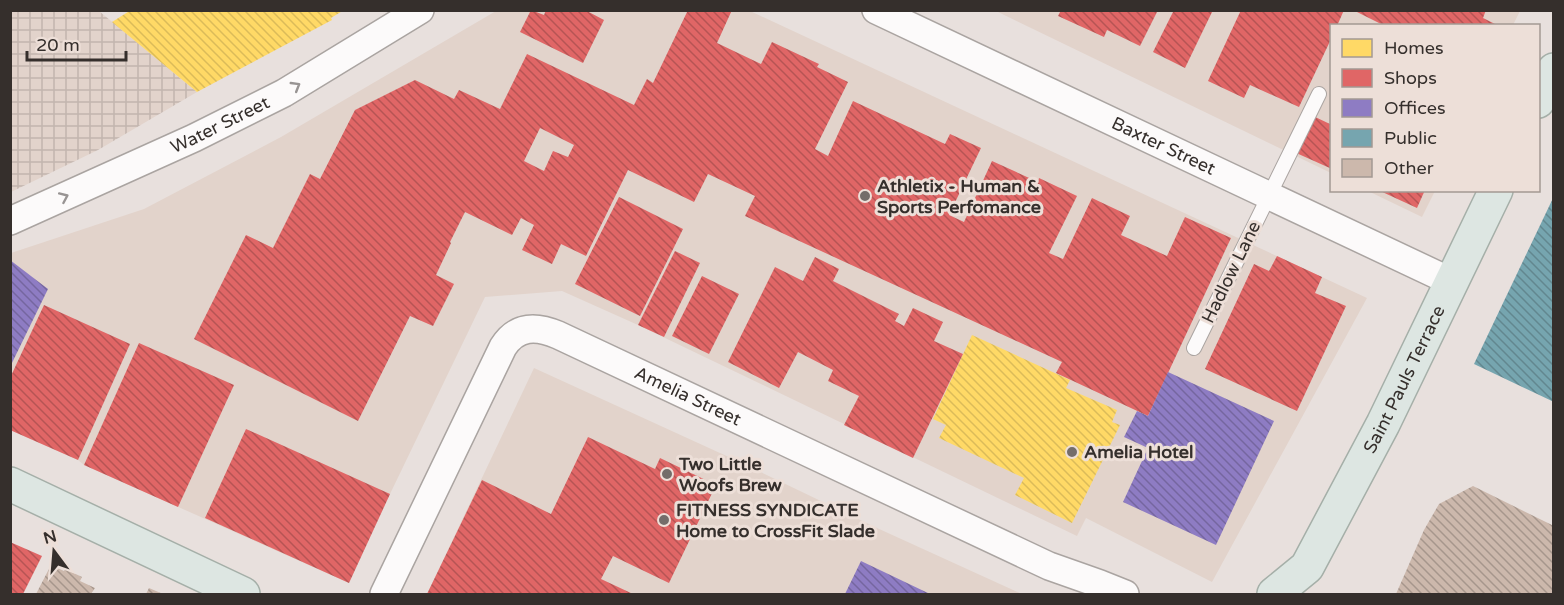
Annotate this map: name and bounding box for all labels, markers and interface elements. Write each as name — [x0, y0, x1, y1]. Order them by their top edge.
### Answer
scale bar — [27, 24, 126, 62]
legend — [1330, 24, 1540, 192]
text: 20 m — [36, 34, 80, 56]
text: Homes — [1384, 37, 1444, 59]
text: Shops — [1384, 67, 1437, 89]
one-way arrow — [290, 81, 301, 93]
street label: Water Street — [167, 91, 273, 158]
text: Offices — [1384, 97, 1446, 119]
street label: Baxter Street — [1108, 112, 1219, 180]
text: Public — [1384, 127, 1437, 149]
text: Other — [1384, 157, 1434, 179]
place label: Athletix - Human & Sports Perfomance — [877, 175, 1041, 218]
marker: Athletix - Human & Sports Perfomance — [858, 189, 872, 203]
one-way arrow — [58, 192, 69, 204]
street label: Hadlow Lane — [1197, 217, 1265, 327]
street label: Saint Pauls Terrace — [1358, 302, 1450, 457]
street label: Amelia Street — [631, 362, 745, 431]
place label: Amelia Hotel — [1084, 441, 1193, 463]
marker: Amelia Hotel — [1065, 445, 1079, 459]
place label: Two Little Woofs Brew — [678, 453, 782, 496]
marker: Two Little Woofs Brew — [660, 467, 674, 481]
place label: FITNESS SYNDICATE Home to CrossFit Slade — [676, 499, 875, 542]
marker: FITNESS SYNDICATE Home to CrossFit Slade — [657, 513, 671, 527]
north arrow — [24, 521, 84, 581]
text: N — [41, 526, 59, 549]

